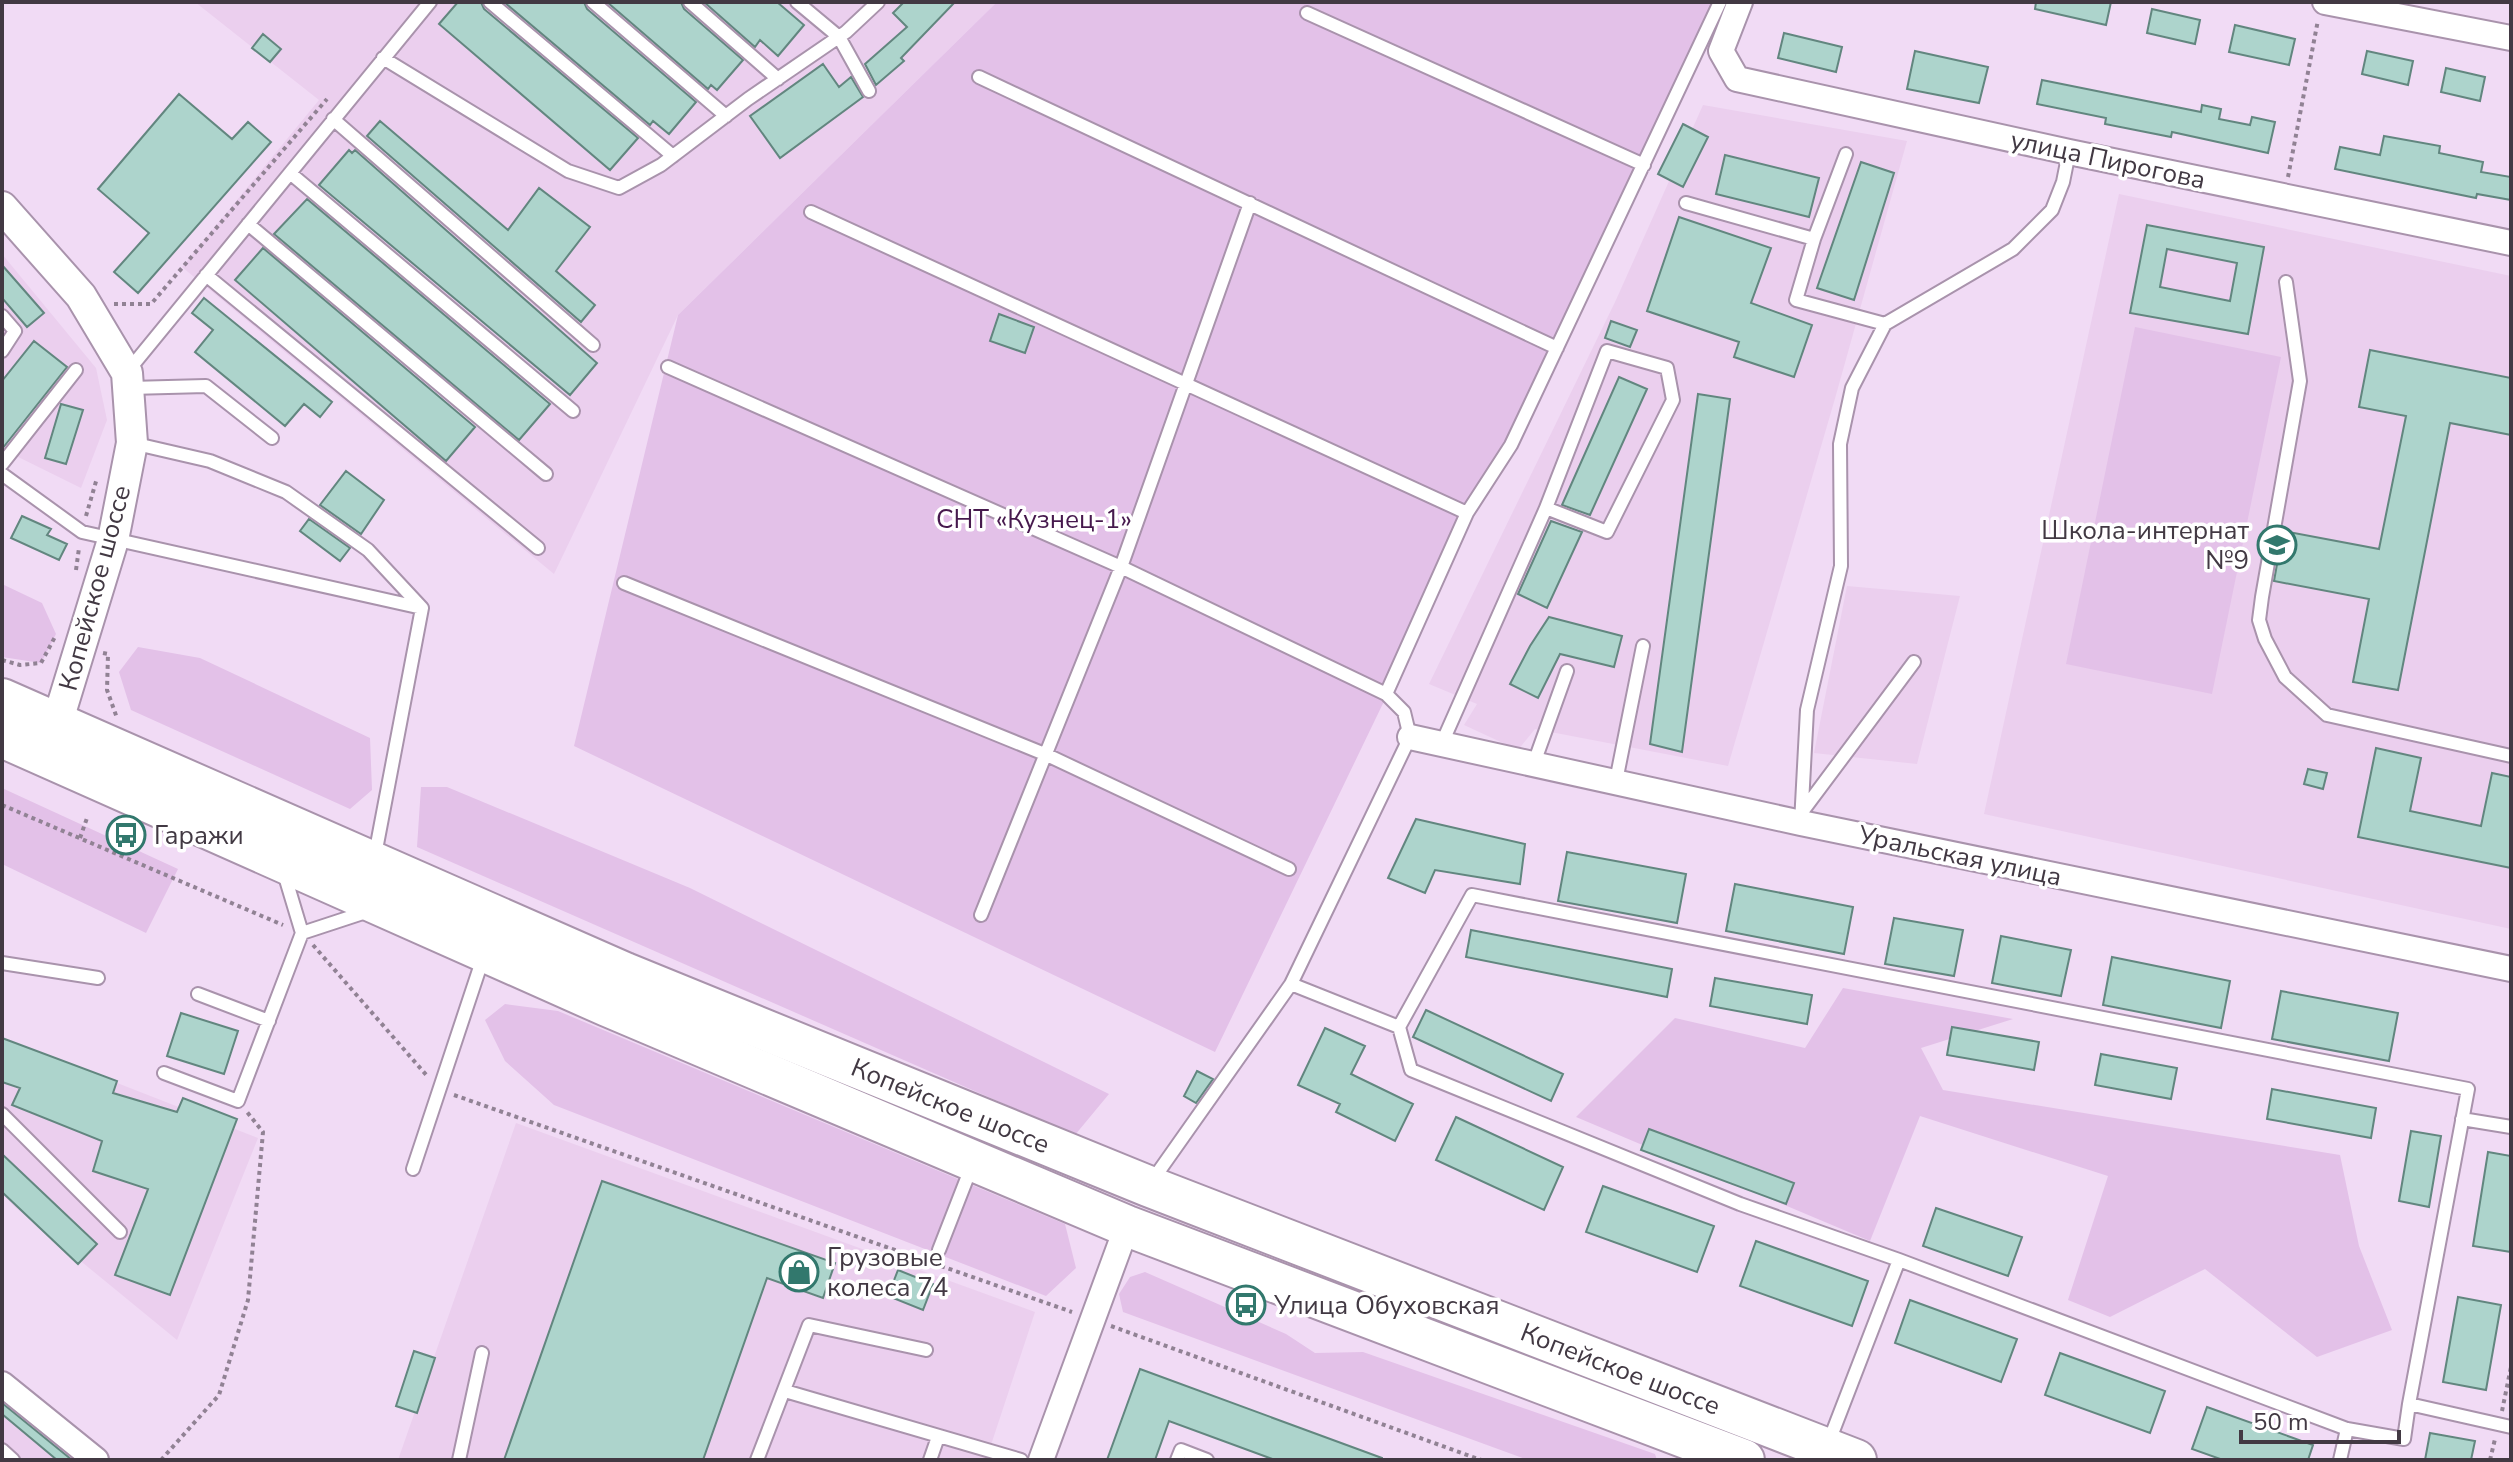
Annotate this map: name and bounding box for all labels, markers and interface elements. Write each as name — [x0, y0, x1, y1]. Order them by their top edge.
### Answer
street label: улица Пирогова — [2007, 122, 2209, 198]
street label: Копейское шоссе — [51, 481, 139, 695]
park label: СНТ «Кузнец-1» — [936, 502, 1132, 537]
place label: Школа-интернат №9 — [2041, 513, 2249, 578]
school or university icon: Школа-интернат №9 — [2256, 524, 2298, 566]
bus stop icon: Гаражи — [105, 814, 147, 856]
street label: Уральская улица — [1854, 817, 2065, 895]
place label: Гаражи — [154, 818, 244, 853]
street label: Копейское шоссе — [846, 1049, 1055, 1162]
place label: Грузовые колеса 74 — [827, 1240, 948, 1305]
shop icon: Грузовые колеса 74 — [778, 1251, 820, 1293]
bus stop icon: Улица Обуховская — [1225, 1284, 1267, 1326]
place label: Улица Обуховская — [1273, 1288, 1500, 1323]
street label: Копейское шоссе — [1516, 1314, 1725, 1423]
scale bar — [2241, 1394, 2399, 1444]
text: 50 m — [2253, 1406, 2309, 1438]

